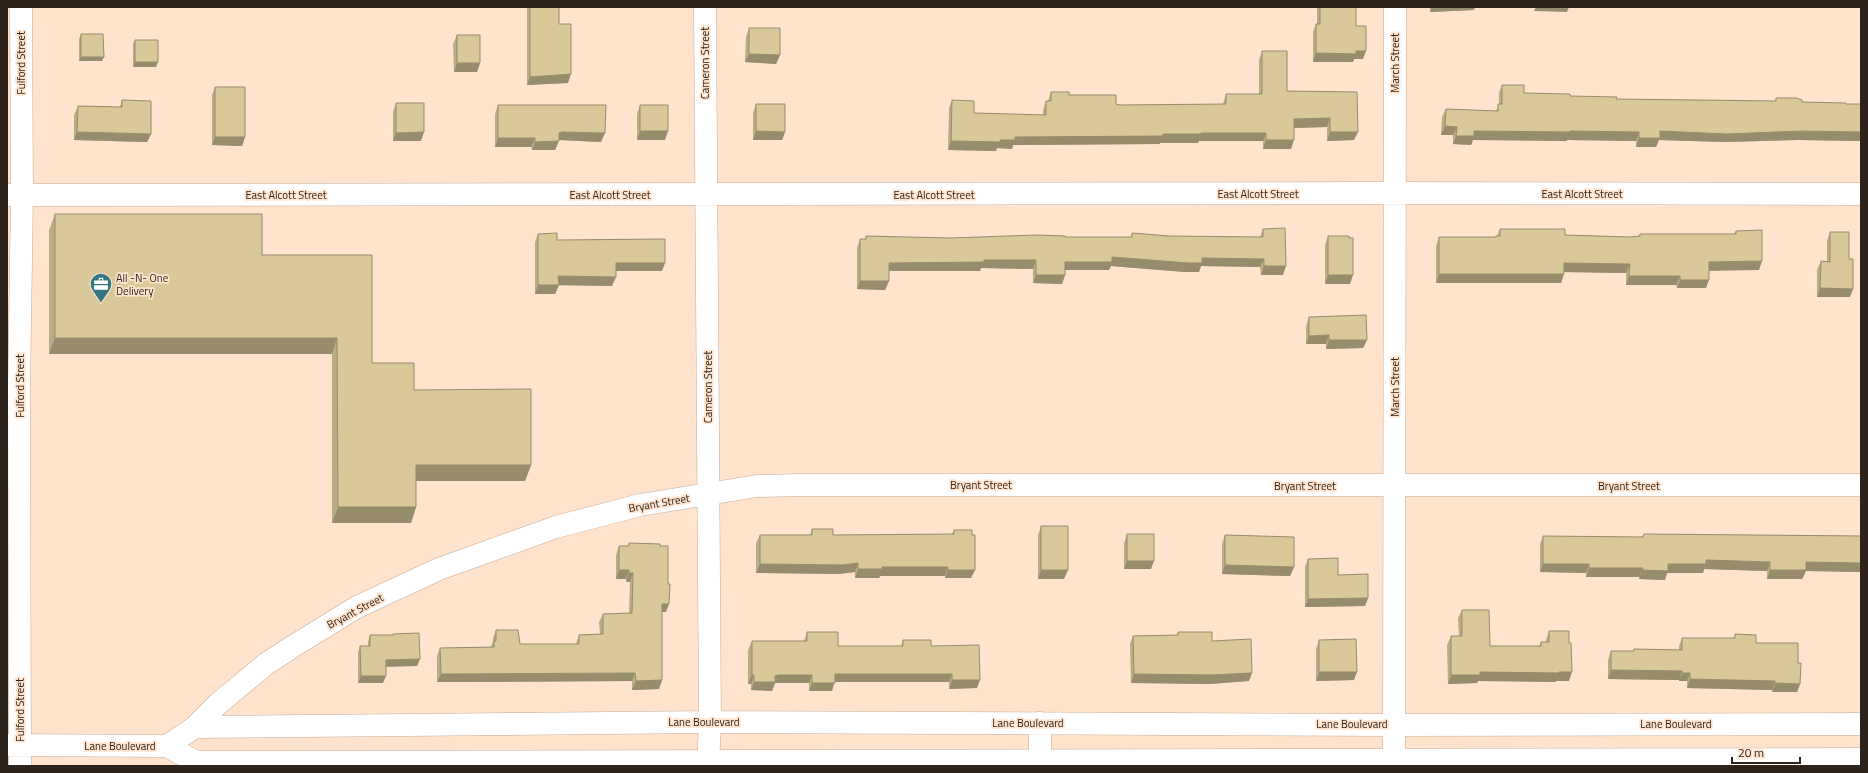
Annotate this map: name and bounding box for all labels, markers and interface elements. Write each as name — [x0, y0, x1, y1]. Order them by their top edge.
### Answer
street label: Cameron Street — [697, 27, 713, 99]
street label: Fulford Street — [13, 31, 29, 95]
street label: March Street — [1387, 33, 1403, 93]
street label: East Alcott Street — [1217, 186, 1299, 202]
street label: East Alcott Street — [1541, 186, 1623, 202]
street label: East Alcott Street — [245, 187, 327, 203]
street label: East Alcott Street — [569, 187, 651, 203]
street label: East Alcott Street — [893, 187, 975, 203]
place label: All -N- One Delivery — [116, 270, 169, 299]
office icon: All -N- One Delivery — [88, 271, 114, 304]
street label: Cameron Street — [700, 351, 716, 423]
street label: Fulford Street — [12, 354, 28, 418]
street label: March Street — [1387, 357, 1403, 417]
street label: Bryant Street — [950, 477, 1012, 493]
street label: Bryant Street — [1274, 478, 1336, 494]
street label: Bryant Street — [1598, 478, 1660, 494]
street label: Bryant Street — [627, 490, 691, 516]
street label: Bryant Street — [324, 589, 386, 633]
street label: Fulford Street — [12, 678, 28, 742]
street label: Lane Boulevard — [668, 714, 740, 730]
street label: Lane Boulevard — [992, 715, 1064, 731]
street label: Lane Boulevard — [1316, 716, 1388, 732]
street label: Lane Boulevard — [1640, 716, 1712, 732]
street label: Lane Boulevard — [84, 738, 156, 754]
scale bar — [1732, 739, 1800, 765]
text: 20 m — [1738, 743, 1764, 762]

